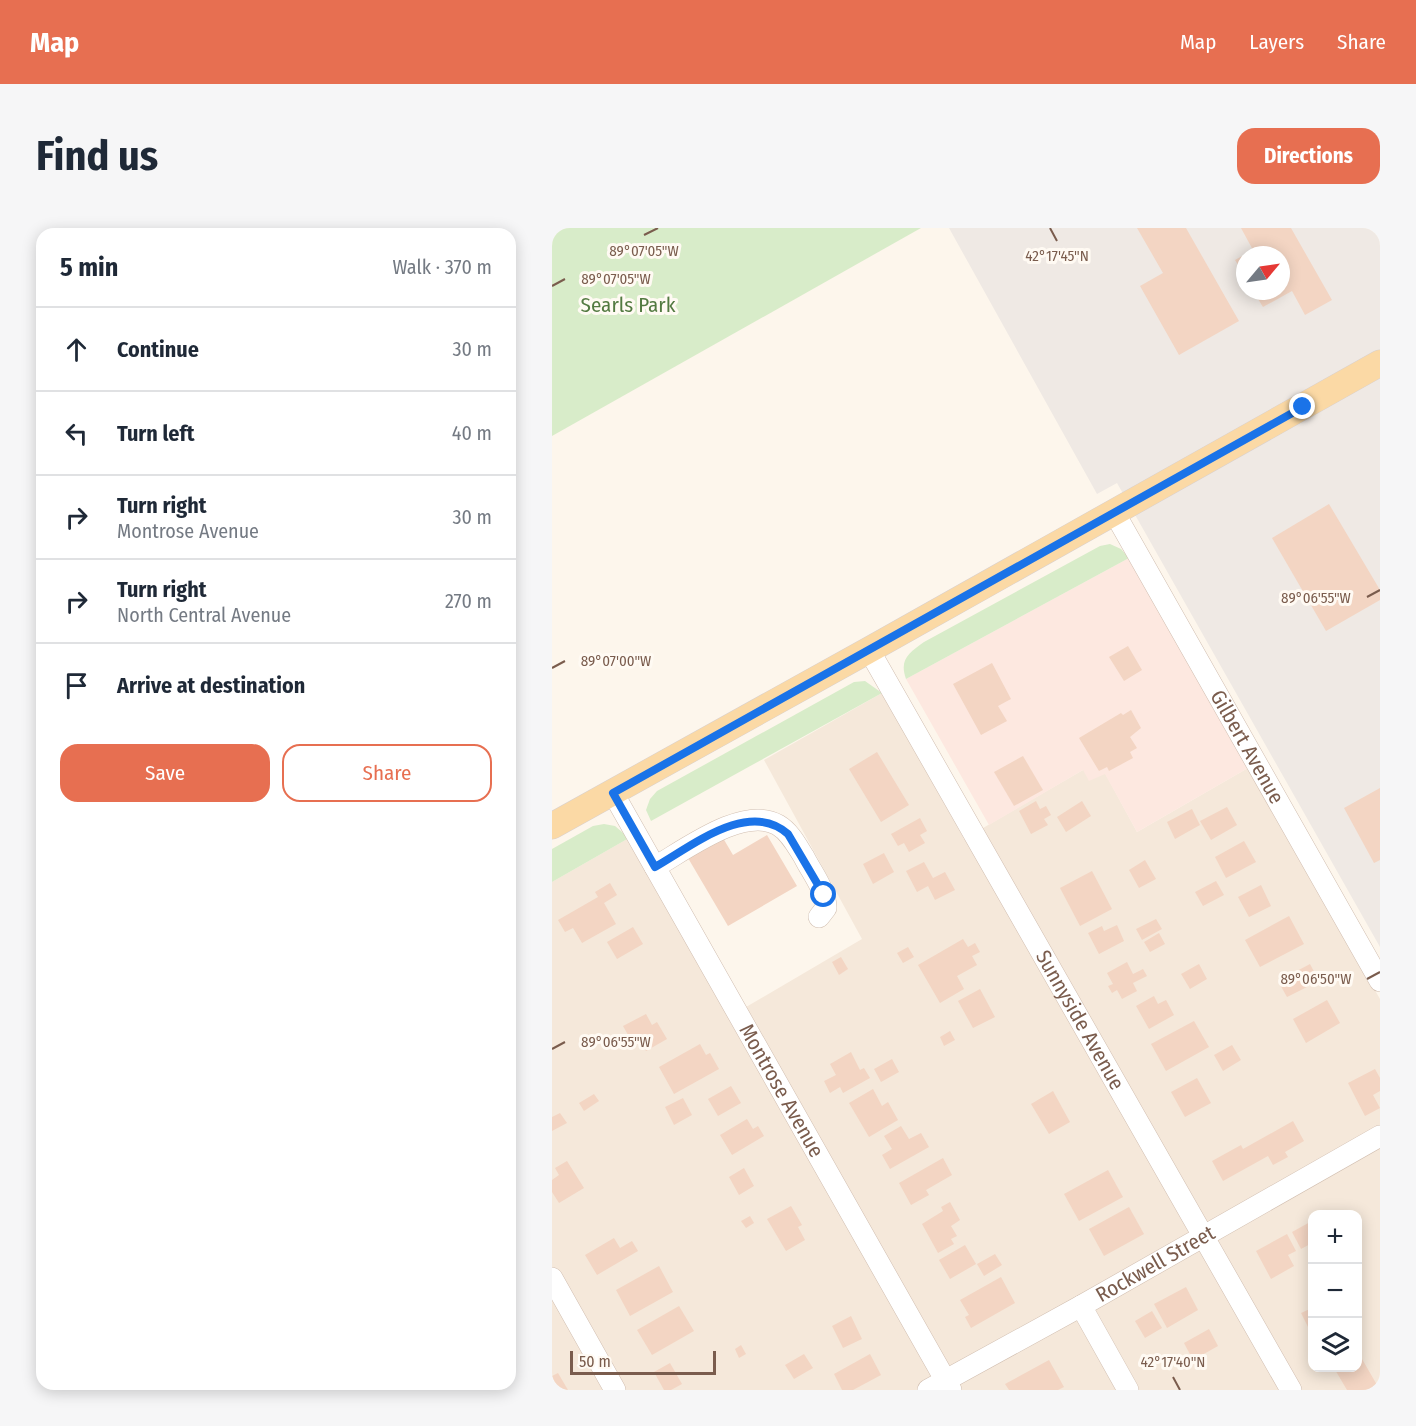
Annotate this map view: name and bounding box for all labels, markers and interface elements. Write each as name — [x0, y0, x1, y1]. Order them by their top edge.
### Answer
text: Map — [30, 26, 79, 59]
text: Map — [1180, 29, 1216, 55]
text: Layers — [1249, 29, 1304, 55]
text: Share — [1337, 29, 1386, 55]
button: Directions — [1237, 128, 1380, 184]
text: Find us — [36, 131, 158, 181]
text: 89°07'05"W — [609, 242, 679, 260]
north arrow — [1236, 246, 1290, 300]
text: 42°17'45"N — [1025, 247, 1089, 265]
text: 5 min — [60, 252, 118, 283]
text: Walk · 370 m — [392, 255, 492, 279]
text: 89°07'05"W — [581, 270, 651, 288]
park label: Searls Park — [581, 292, 676, 318]
icon: ahead — [60, 333, 93, 366]
text: Continue — [117, 336, 199, 363]
text: 30 m — [452, 337, 492, 361]
route end — [1289, 393, 1315, 419]
icon: left — [60, 417, 93, 450]
text: Turn left — [117, 420, 195, 447]
text: 40 m — [452, 421, 492, 445]
text: Turn right — [117, 492, 206, 519]
icon: right — [60, 501, 93, 534]
text: 30 m — [452, 505, 492, 529]
text: Montrose Avenue — [117, 519, 259, 543]
text: Turn right — [117, 576, 206, 603]
icon: right — [60, 585, 93, 618]
text: 270 m — [445, 589, 492, 613]
text: 89°06'55"W — [1281, 589, 1351, 607]
text: North Central Avenue — [117, 603, 291, 627]
text: 89°07'00"W — [581, 652, 651, 670]
icon: arrive — [60, 669, 93, 702]
text: Arrive at destination — [117, 672, 305, 699]
street label: Gilbert Avenue — [1205, 685, 1290, 808]
button: Save — [60, 744, 270, 802]
button: Share — [282, 744, 492, 802]
route start — [810, 881, 836, 907]
street label: Sunnyside Avenue — [1030, 946, 1130, 1095]
text: 89°06'50"W — [1280, 970, 1352, 988]
street label: Montrose Avenue — [733, 1019, 830, 1162]
text: 89°06'55"W — [581, 1033, 651, 1051]
map controls — [1308, 1210, 1362, 1372]
button: + — [1308, 1210, 1362, 1264]
street label: Rockwell Street — [1091, 1220, 1220, 1308]
button: − — [1308, 1264, 1362, 1318]
button: layers — [1308, 1318, 1362, 1372]
scale bar — [570, 1348, 716, 1376]
text: 50 m — [579, 1352, 611, 1371]
text: 42°17'40"N — [1141, 1353, 1205, 1371]

